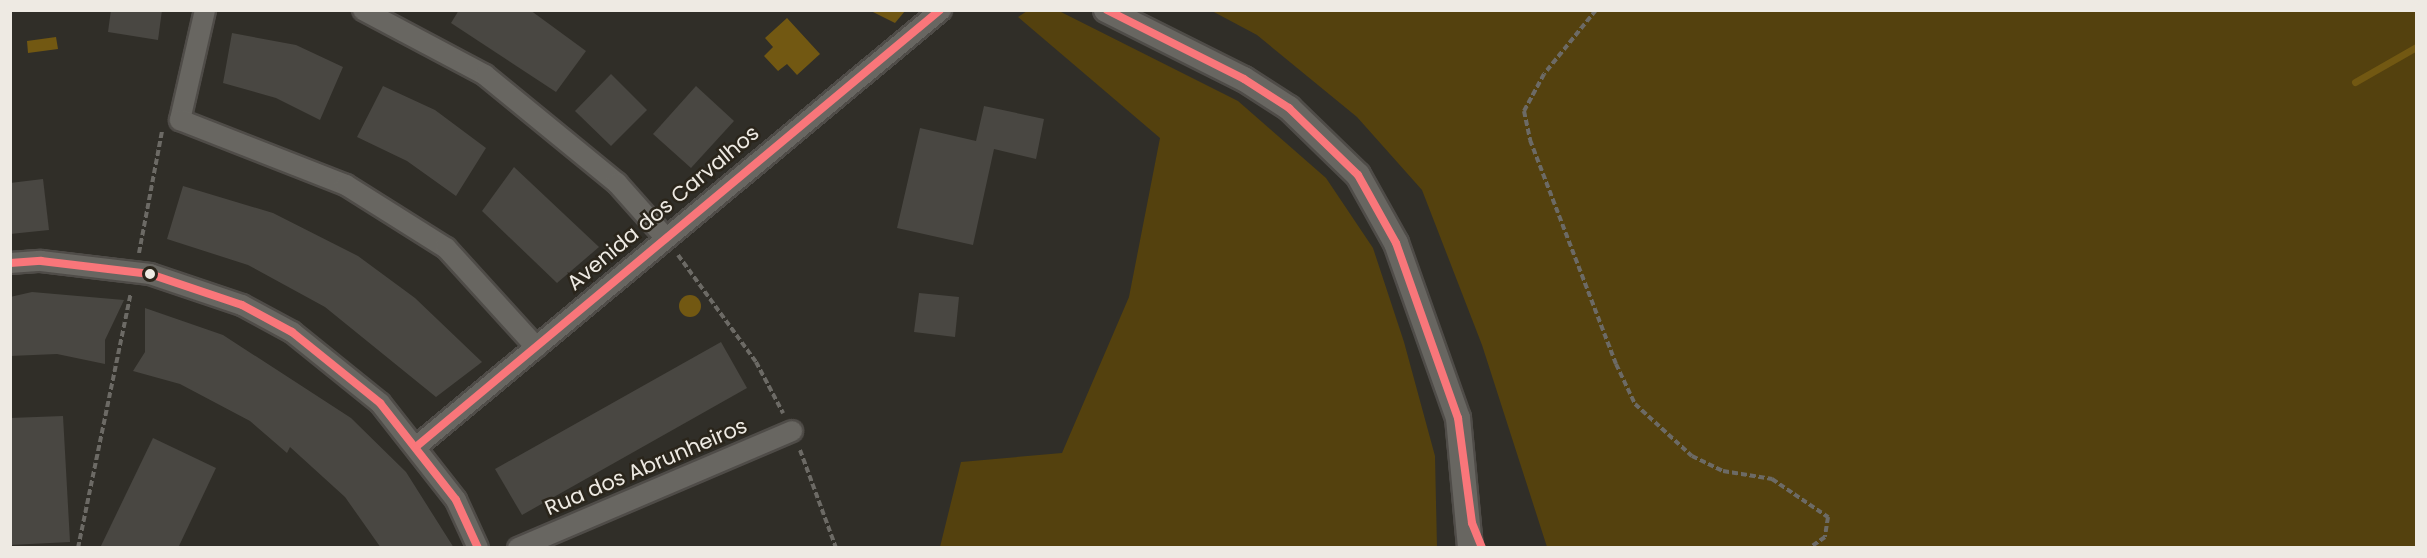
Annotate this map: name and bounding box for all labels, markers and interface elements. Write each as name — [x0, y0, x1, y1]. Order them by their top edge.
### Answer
street label: Avenida dos Carvalhos — [562, 120, 764, 296]
unlabelled marker — [144, 268, 156, 280]
street label: Rua dos Abrunheiros — [541, 413, 751, 521]

